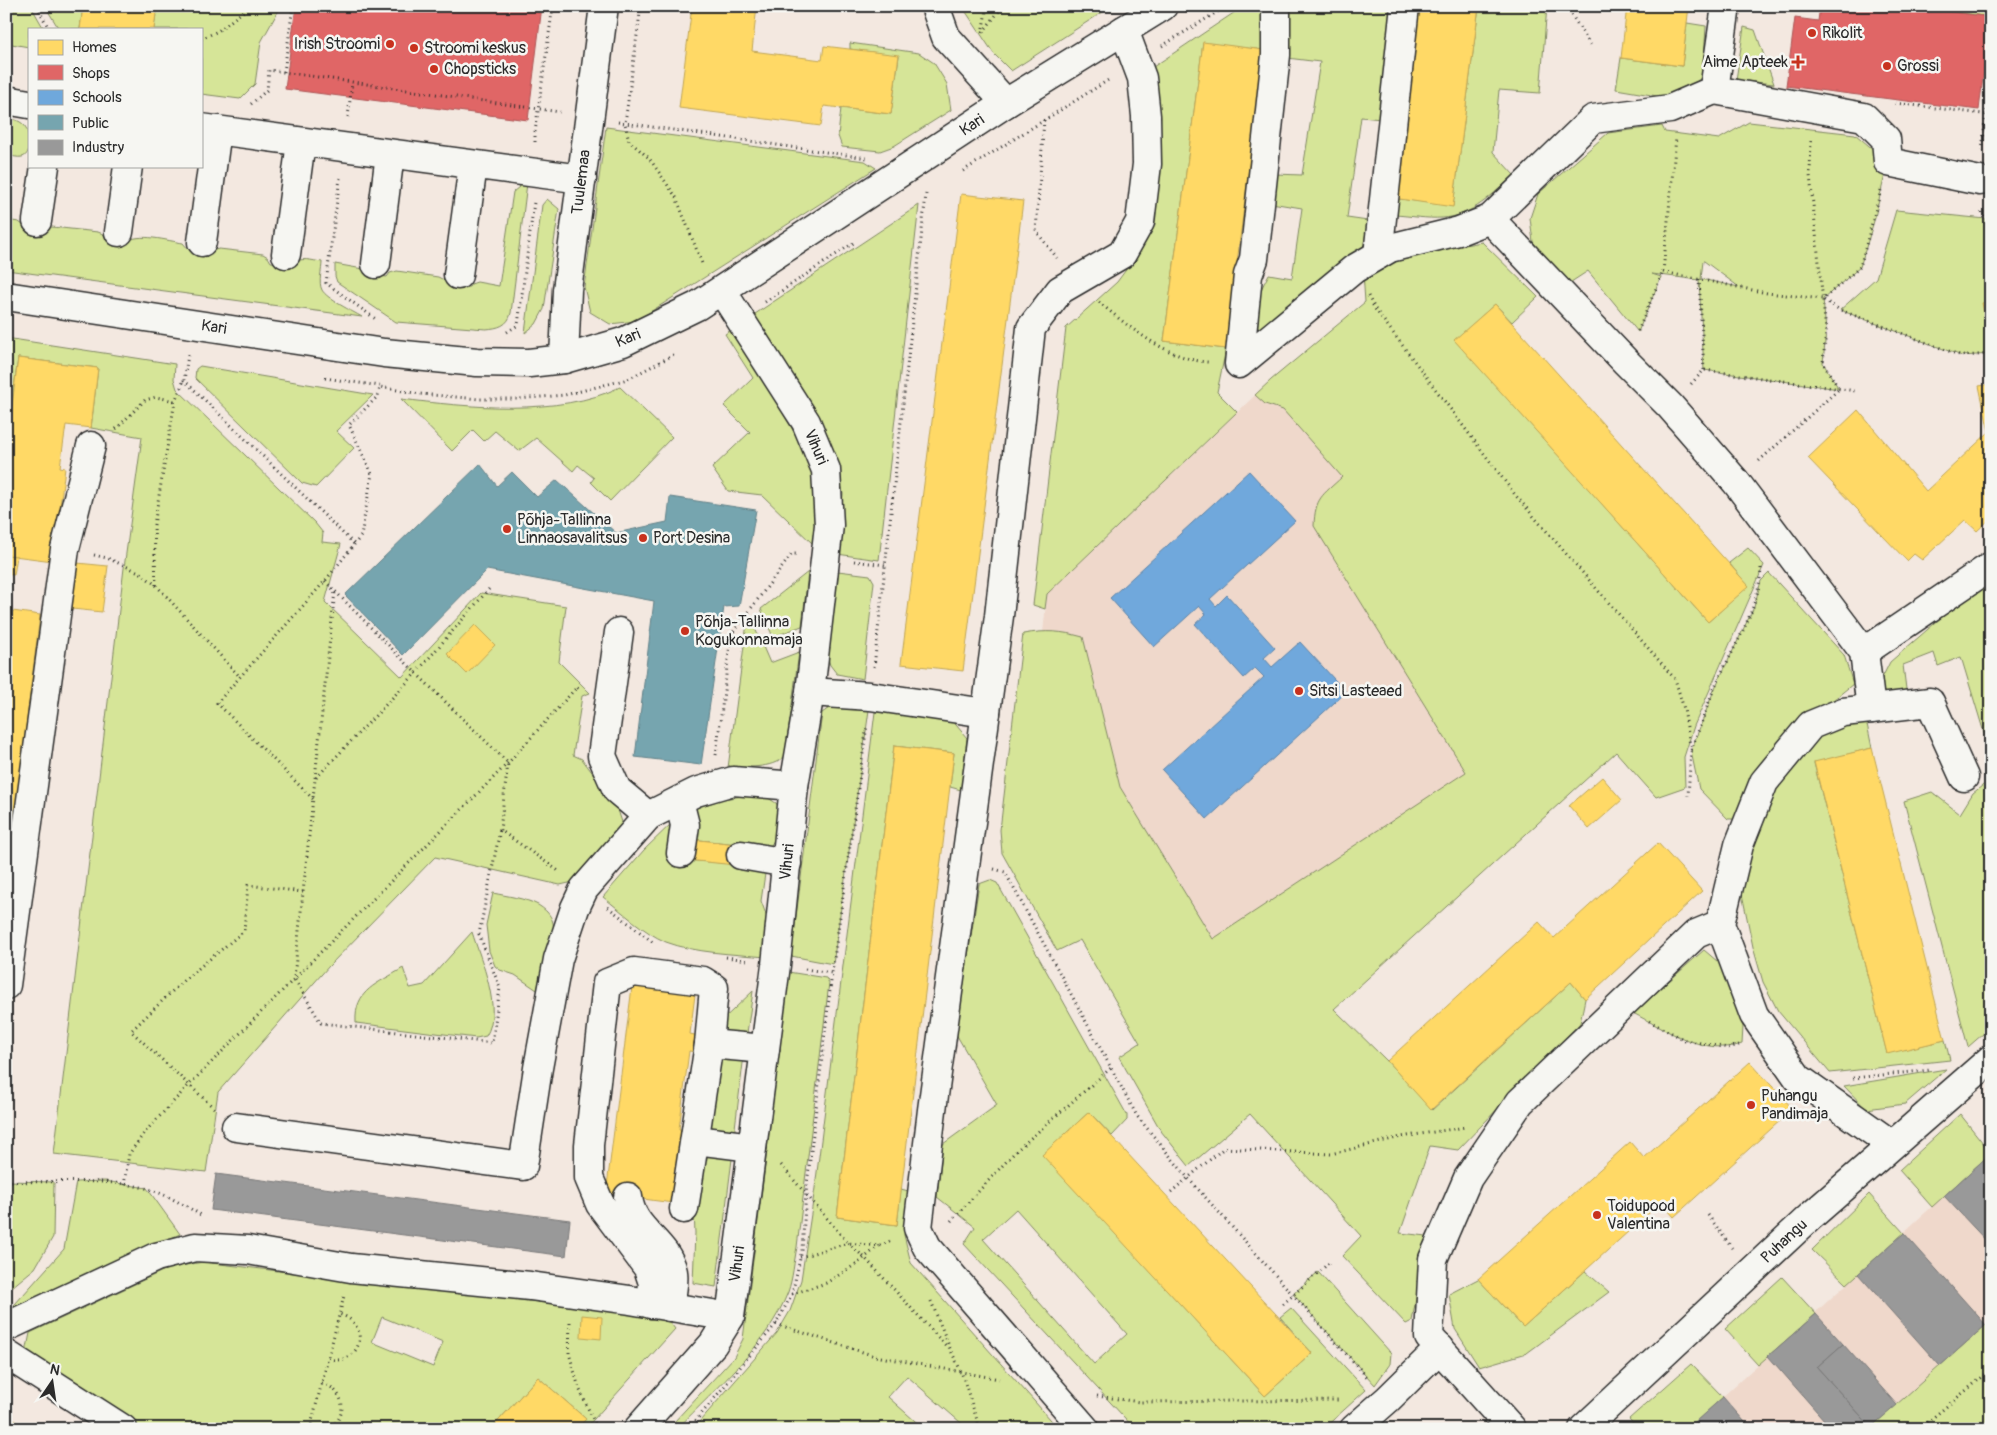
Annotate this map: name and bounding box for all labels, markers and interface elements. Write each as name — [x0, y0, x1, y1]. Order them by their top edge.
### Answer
place label: Rikolit — [1822, 23, 1863, 43]
marker: Rikolit — [1806, 27, 1818, 39]
legend — [28, 28, 202, 168]
place label: Irish Stroomi — [294, 34, 380, 54]
text: Homes — [72, 38, 117, 57]
marker: Irish Stroomi — [384, 38, 396, 50]
place label: Stroomi keskus — [424, 38, 526, 58]
marker: Stroomi keskus — [408, 42, 420, 54]
place label: Aime Apteek — [1703, 52, 1788, 72]
marker: Aime Apteek — [1792, 56, 1804, 68]
place label: Grossi — [1897, 56, 1939, 76]
place label: Chopsticks — [444, 59, 516, 79]
marker: Grossi — [1881, 60, 1893, 72]
marker: Chopsticks — [428, 63, 440, 75]
text: Shops — [72, 64, 110, 83]
text: Schools — [72, 88, 122, 107]
street label: Kari — [956, 110, 988, 140]
text: Public — [72, 114, 109, 133]
text: Industry — [72, 138, 125, 157]
street label: Tuulemaa — [567, 148, 595, 216]
street label: Kari — [200, 315, 228, 339]
street label: Kari — [612, 324, 644, 352]
street label: Vihuri — [800, 426, 832, 468]
place label: Põhja-Tallinna Linnaosavalitsus — [517, 510, 627, 548]
marker: Põhja-Tallinna Linnaosavalitsus — [501, 523, 513, 535]
place label: Port Desina — [653, 528, 730, 548]
marker: Port Desina — [637, 532, 649, 544]
place label: Põhja-Tallinna Kogukonnamaja — [695, 612, 803, 650]
marker: Põhja-Tallinna Kogukonnamaja — [679, 625, 691, 637]
place label: Sitsi Lasteaed — [1309, 681, 1402, 701]
marker: Sitsi Lasteaed — [1293, 685, 1305, 697]
street label: Vihuri — [775, 843, 799, 881]
place label: Puhangu Pandimaja — [1761, 1086, 1828, 1124]
marker: Puhangu Pandimaja — [1745, 1099, 1757, 1111]
place label: Toidupood Valentina — [1607, 1196, 1675, 1234]
marker: Toidupood Valentina — [1591, 1209, 1603, 1221]
street label: Puhangu — [1757, 1214, 1811, 1268]
street label: Vihuri — [725, 1244, 749, 1283]
north arrow — [28, 1358, 78, 1408]
text: N — [48, 1360, 61, 1379]

